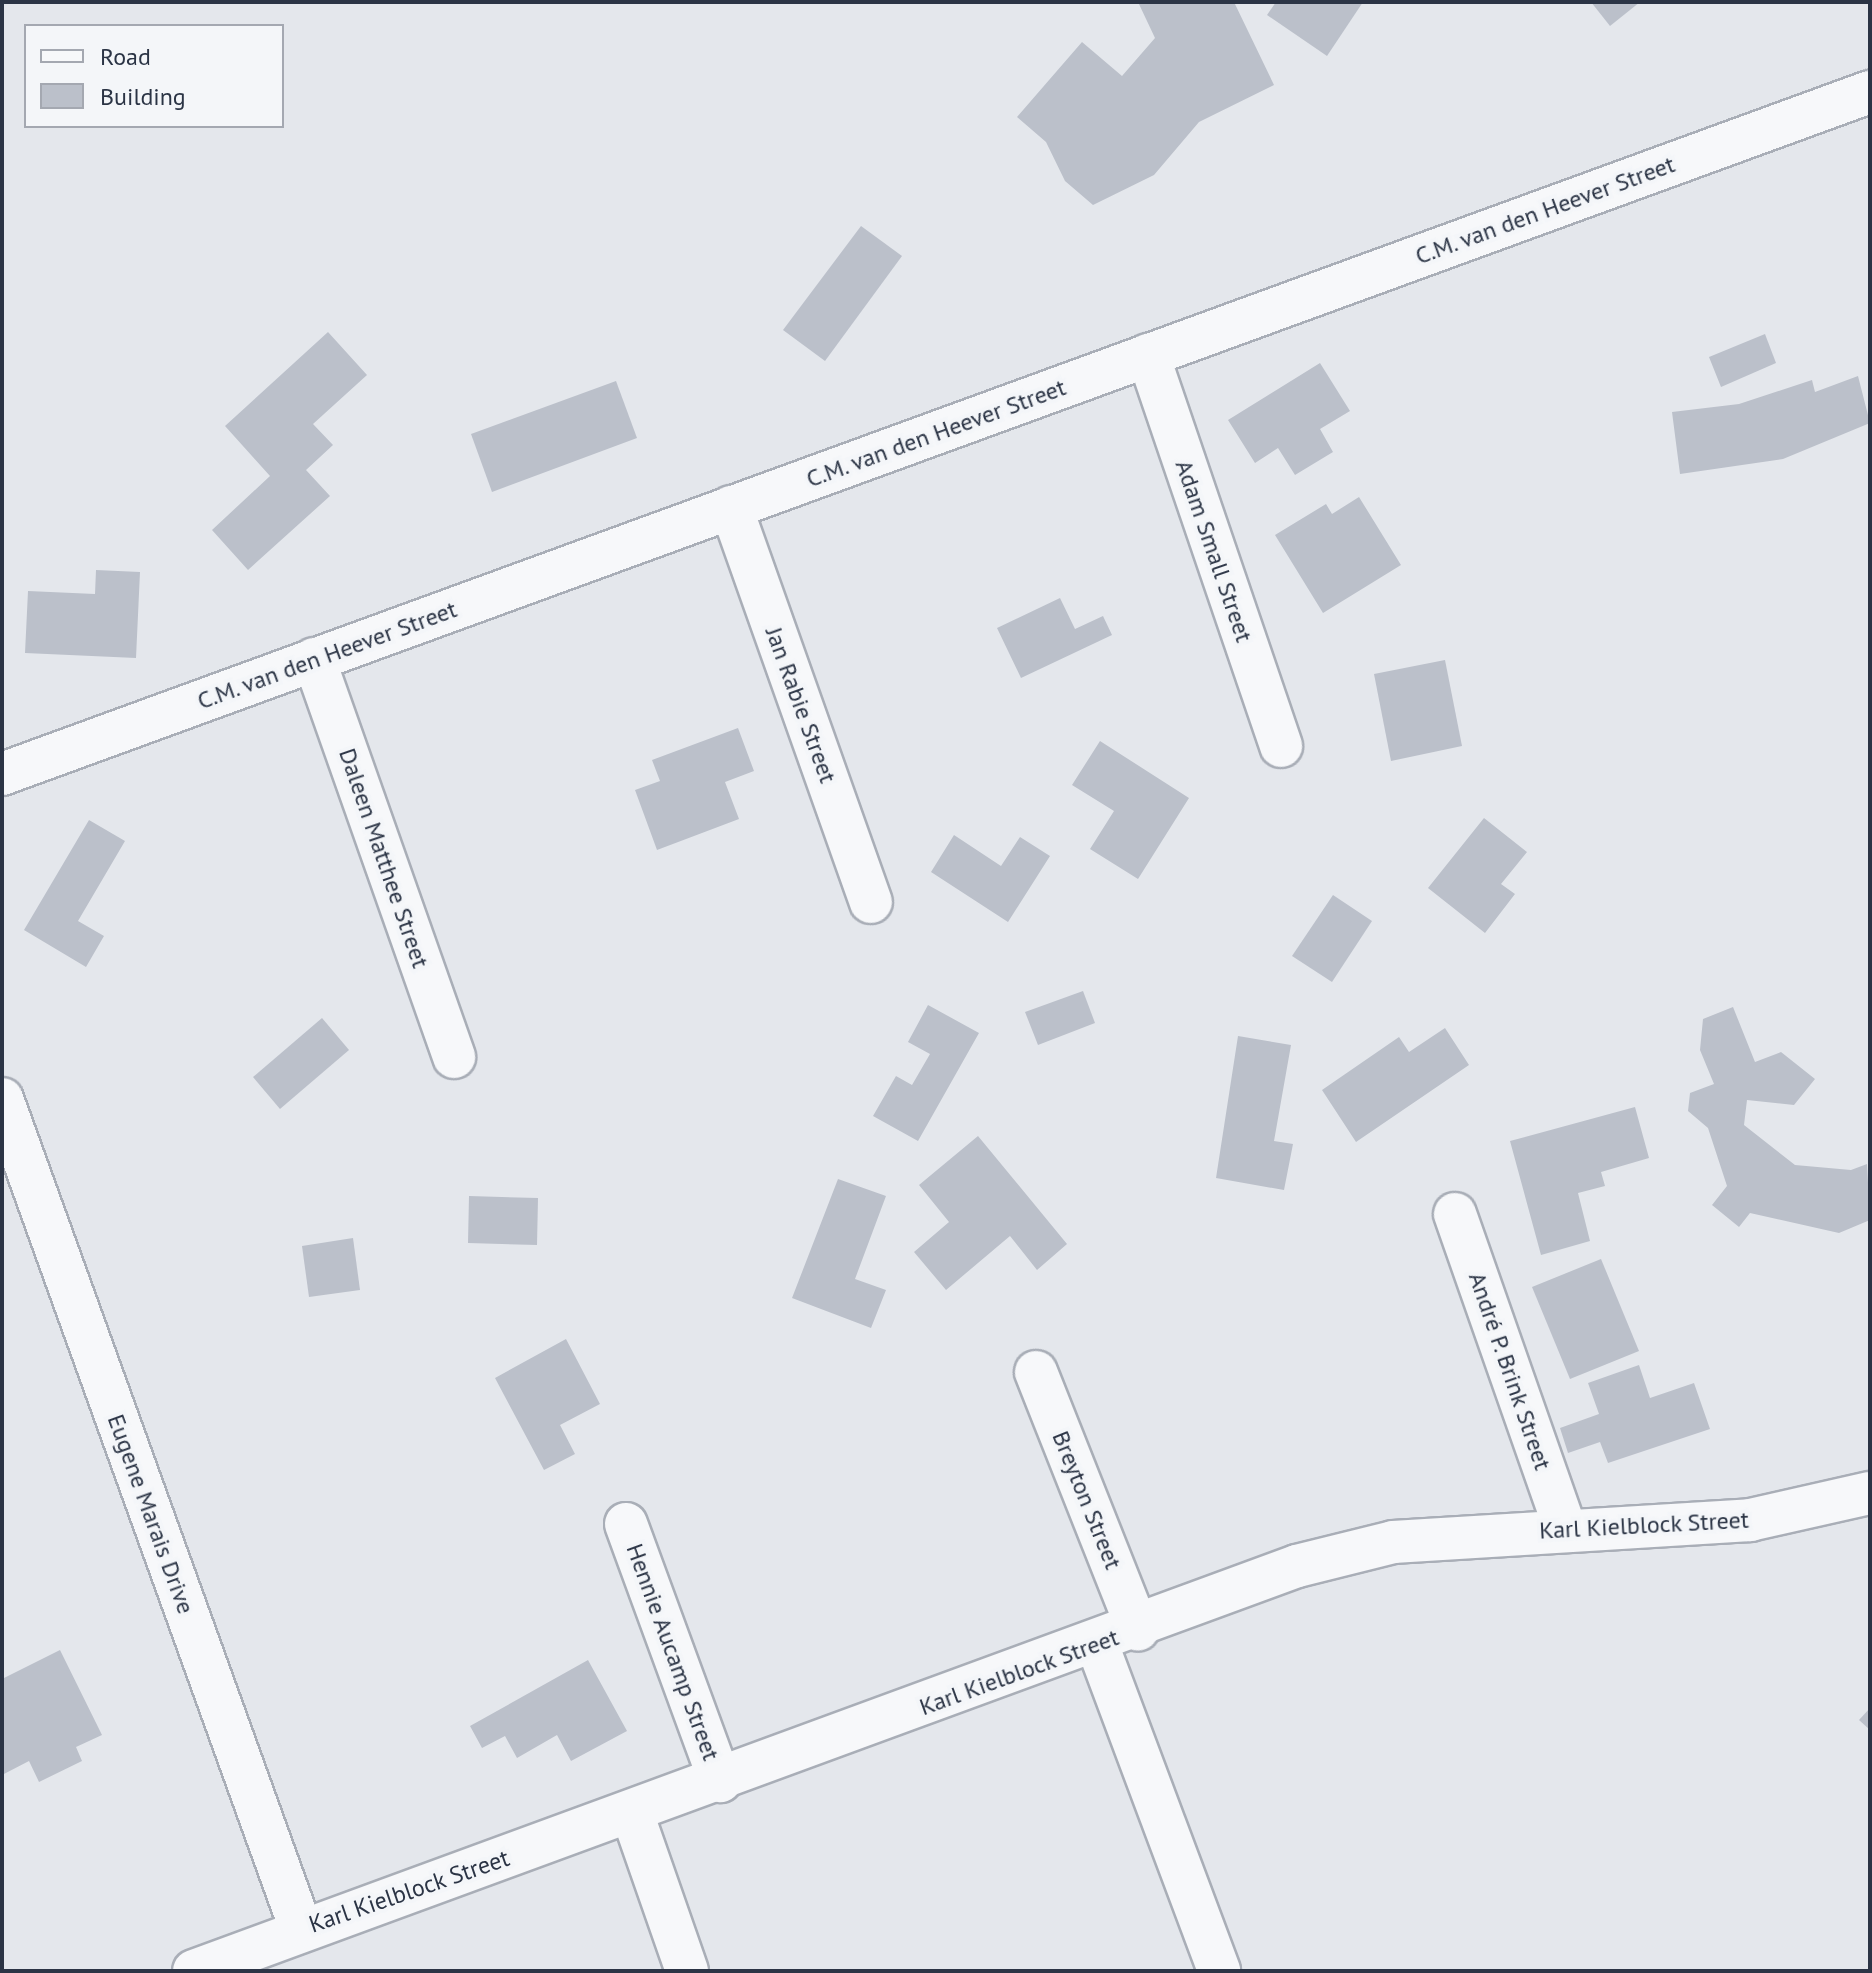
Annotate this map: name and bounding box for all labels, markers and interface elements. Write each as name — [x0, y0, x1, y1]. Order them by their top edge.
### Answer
legend — [24, 24, 284, 128]
text: Road — [100, 41, 151, 72]
text: Building — [100, 81, 186, 112]
street label: C.M. van den Heever Street — [1410, 149, 1680, 271]
street label: C.M. van den Heever Street — [801, 372, 1071, 494]
street label: Adam Small Street — [1169, 456, 1259, 646]
street label: C.M. van den Heever Street — [192, 594, 462, 716]
street label: Jan Rabie Street — [759, 623, 843, 787]
street label: Daleen Matthee Street — [333, 744, 435, 972]
street label: André P. Brink Street — [1462, 1267, 1558, 1475]
street label: Eugene Marais Drive — [102, 1410, 200, 1618]
street label: Breyton Street — [1046, 1427, 1128, 1573]
street label: Karl Kielblock Street — [1538, 1505, 1750, 1545]
street label: Hennie Aucamp Street — [620, 1539, 726, 1765]
street label: Karl Kielblock Street — [915, 1622, 1123, 1722]
street label: Karl Kielblock Street — [305, 1843, 513, 1939]

